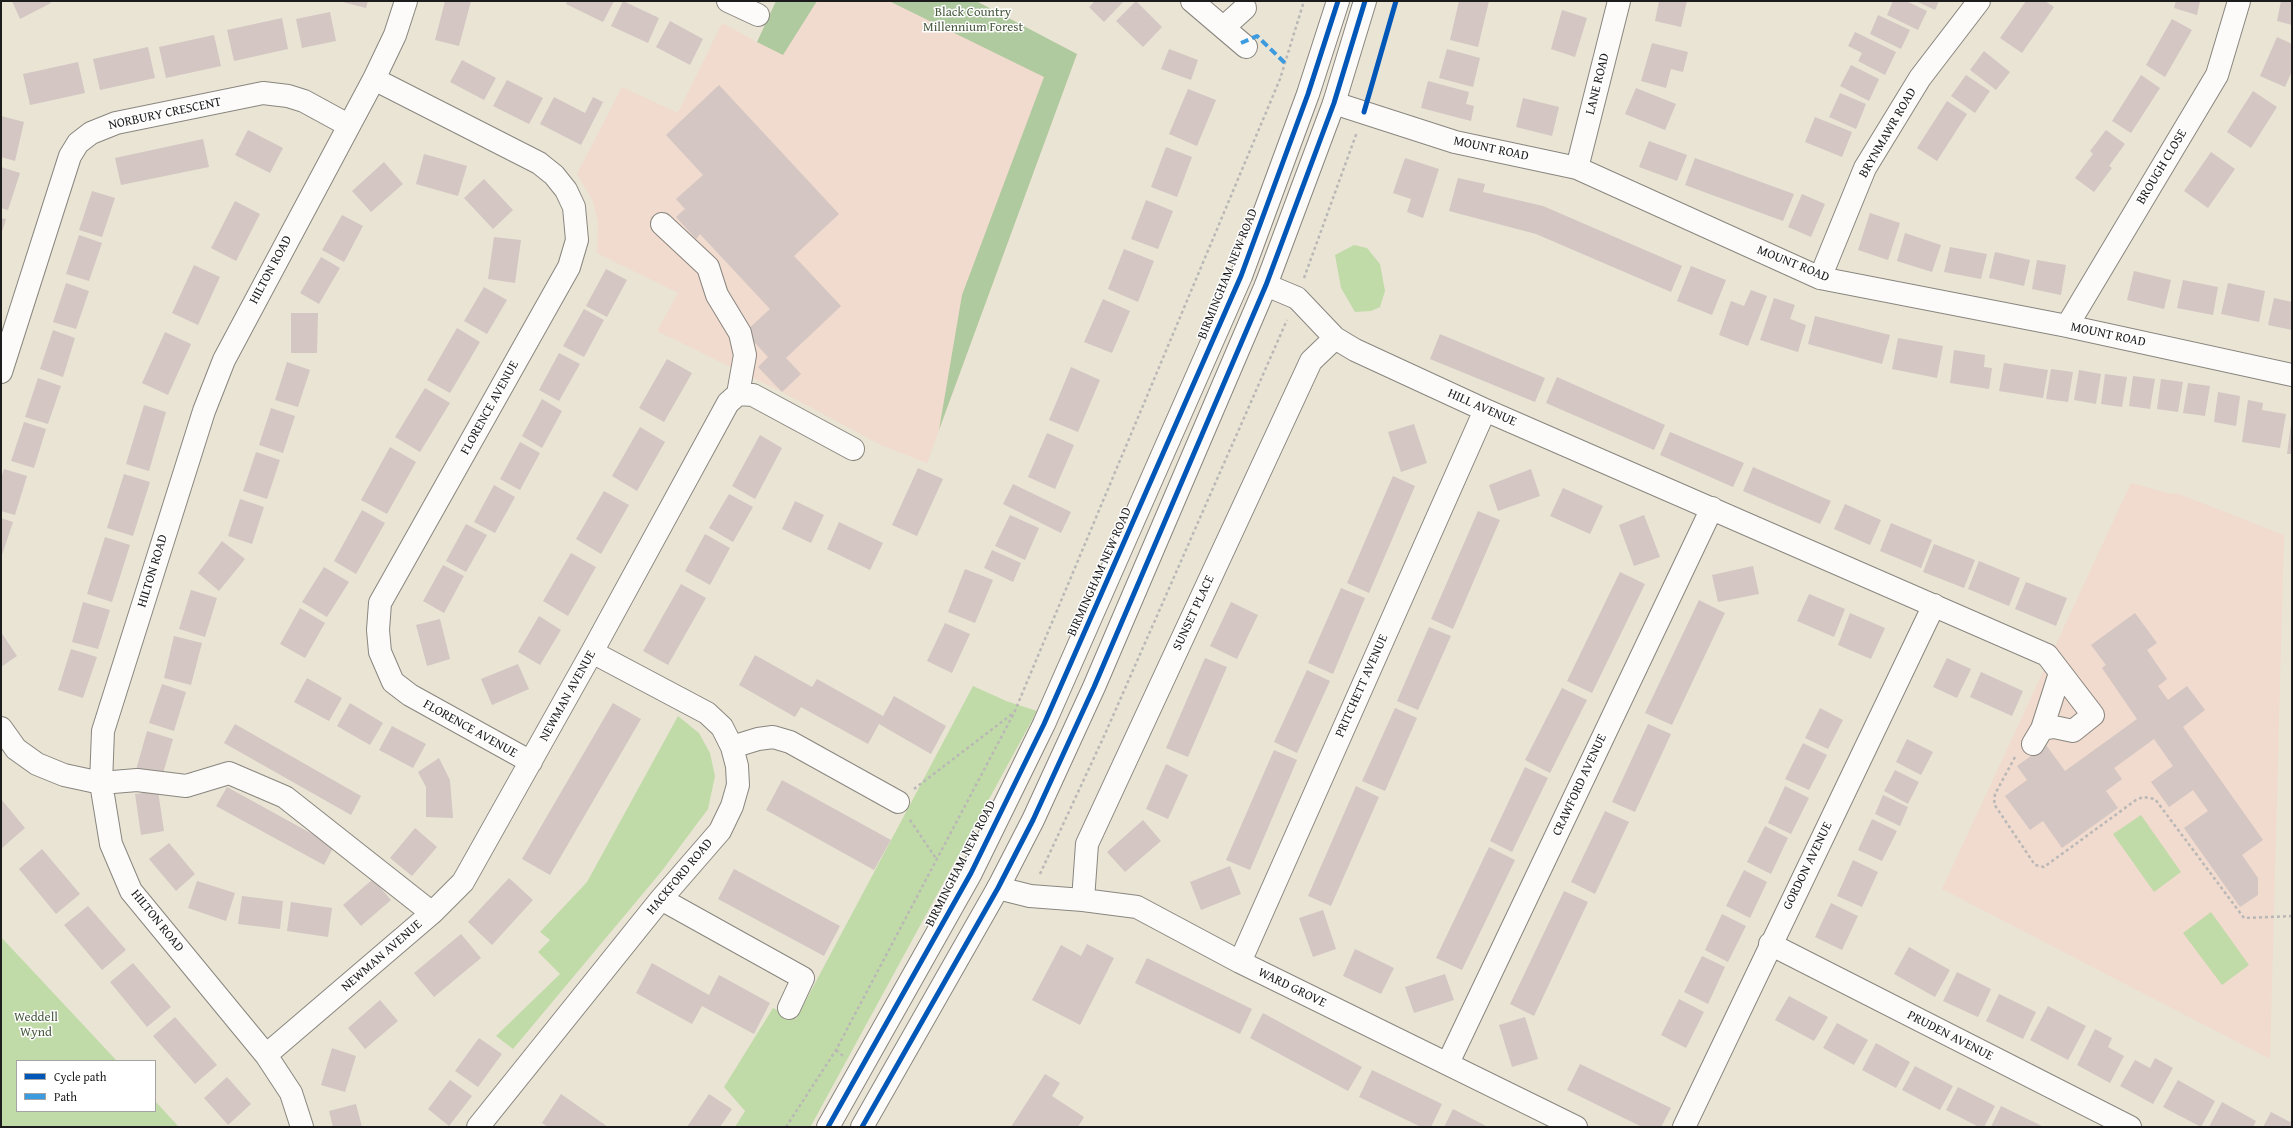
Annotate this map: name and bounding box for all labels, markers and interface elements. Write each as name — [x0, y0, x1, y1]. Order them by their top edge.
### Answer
park label: Black Country Millennium Forest — [923, 5, 1023, 36]
street label: LANE ROAD — [1583, 52, 1613, 116]
street label: BRYNMAWR ROAD — [1856, 85, 1920, 181]
street label: NORBURY CRESCENT — [107, 94, 223, 134]
street label: BROUGH CLOSE — [2134, 127, 2190, 207]
street label: MOUNT ROAD — [1452, 133, 1530, 165]
street label: BIRMINGHAM NEW ROAD — [1195, 206, 1261, 342]
street label: HILTON ROAD — [246, 233, 296, 307]
street label: MOUNT ROAD — [1755, 242, 1831, 286]
street label: MOUNT ROAD — [2069, 319, 2147, 351]
street label: FLORENCE AVENUE — [458, 358, 522, 458]
street label: HILL AVENUE — [1445, 386, 1519, 430]
street label: BIRMINGHAM NEW ROAD — [1065, 505, 1135, 639]
street label: HILTON ROAD — [135, 533, 171, 609]
street label: SUNSET PLACE — [1170, 573, 1218, 653]
street label: PRITCHETT AVENUE — [1332, 632, 1392, 740]
street label: NEWMAN AVENUE — [537, 648, 599, 744]
street label: FLORENCE AVENUE — [420, 697, 520, 761]
street label: CRAWFORD AVENUE — [1550, 731, 1610, 839]
street label: BIRMINGHAM NEW ROAD — [922, 798, 1000, 930]
street label: GORDON AVENUE — [1780, 820, 1836, 912]
street label: HACKFORD ROAD — [644, 836, 716, 918]
street label: HILTON ROAD — [127, 887, 187, 955]
street label: NEWMAN AVENUE — [339, 917, 425, 995]
street label: WARD GROVE — [1255, 965, 1329, 1011]
street label: PRUDEN AVENUE — [1904, 1008, 1996, 1064]
park label: Weddell Wynd — [14, 1010, 58, 1041]
legend — [16, 1060, 156, 1112]
text: Cycle path — [54, 1068, 106, 1085]
text: Path — [54, 1088, 77, 1105]

